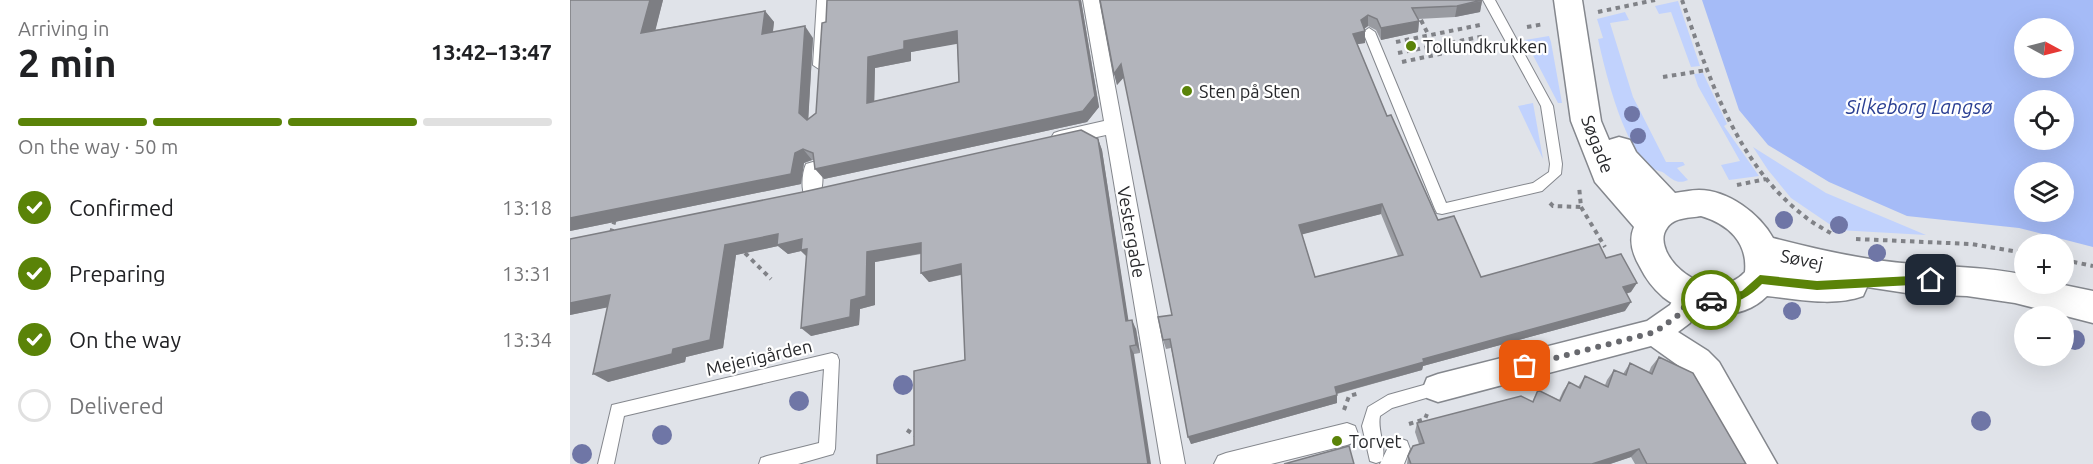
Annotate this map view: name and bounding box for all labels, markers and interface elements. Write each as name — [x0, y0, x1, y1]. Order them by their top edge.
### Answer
text: Arriving in — [18, 17, 109, 40]
north arrow — [2014, 18, 2074, 78]
map controls — [2014, 18, 2074, 366]
place label: Tollundkrukken — [1423, 36, 1547, 56]
text: 13:42–13:47 — [431, 39, 552, 64]
marker: Tollundkrukken — [1404, 39, 1418, 53]
text: 2 min — [18, 41, 117, 84]
place label: Sten på Sten — [1199, 81, 1300, 101]
marker: Sten på Sten — [1180, 84, 1194, 98]
button: locate — [2014, 90, 2074, 150]
water label: Silkeborg Langsø — [1845, 95, 1992, 118]
street label: Søgade — [1578, 112, 1618, 176]
text: On the way · 50 m — [18, 135, 178, 158]
button: layers — [2014, 162, 2074, 222]
street label: Vestergade — [1114, 185, 1150, 279]
icon: check — [18, 191, 51, 224]
text: Confirmed — [69, 195, 174, 220]
text: 13:18 — [502, 196, 552, 219]
button: + — [2014, 234, 2074, 294]
street label: Søvej — [1779, 245, 1825, 273]
pin — [1905, 254, 1956, 305]
icon: check — [18, 257, 51, 290]
text: Preparing — [69, 261, 166, 286]
text: 13:31 — [502, 262, 552, 285]
icon: home — [1914, 263, 1947, 296]
courier — [1681, 270, 1741, 330]
icon: car — [1695, 284, 1728, 317]
button: − — [2014, 306, 2074, 366]
icon: check — [18, 323, 51, 356]
text: On the way — [69, 327, 181, 352]
text: 13:34 — [502, 328, 552, 351]
street label: Mejerigården — [704, 335, 814, 379]
pin — [1499, 340, 1550, 391]
icon: bag — [1508, 349, 1541, 382]
text: Delivered — [69, 393, 164, 418]
place label: Torvet — [1349, 431, 1402, 451]
marker: Torvet — [1330, 434, 1344, 448]

